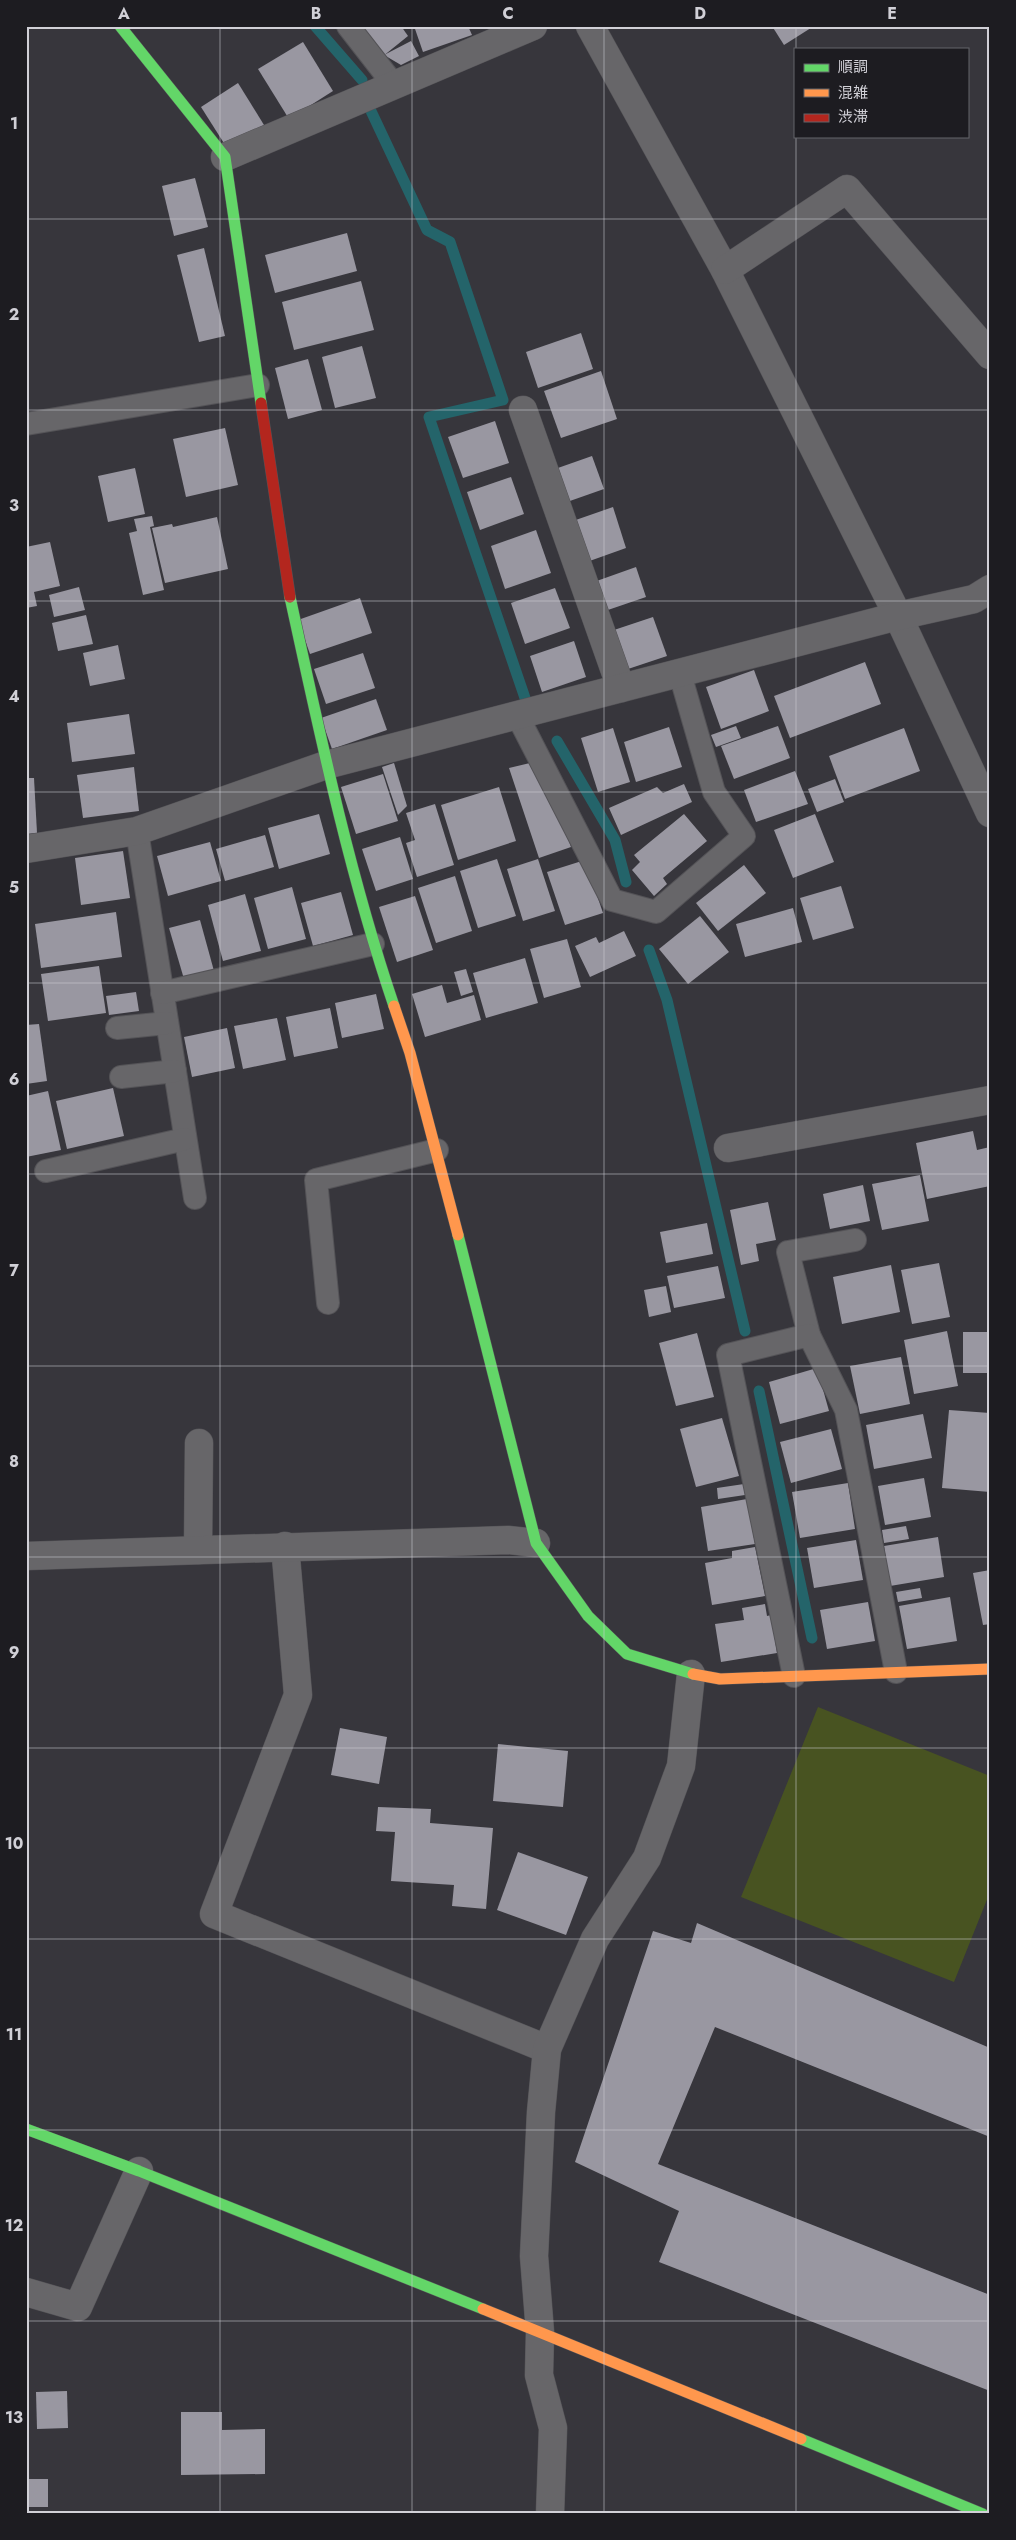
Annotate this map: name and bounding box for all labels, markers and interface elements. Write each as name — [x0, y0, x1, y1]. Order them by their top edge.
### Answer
text: A — [117, 2, 130, 25]
text: B — [311, 2, 321, 25]
text: C — [502, 2, 514, 25]
text: D — [694, 2, 706, 25]
text: E — [887, 2, 897, 25]
legend — [794, 48, 968, 138]
text: 順調 — [838, 56, 868, 78]
text: 混雑 — [838, 82, 868, 104]
text: 渋滞 — [838, 106, 868, 128]
text: 1 — [10, 112, 18, 135]
text: 2 — [9, 303, 19, 326]
text: 3 — [9, 494, 19, 517]
text: 4 — [8, 685, 20, 708]
text: 5 — [9, 876, 19, 899]
text: 6 — [9, 1068, 19, 1091]
text: 7 — [9, 1259, 19, 1282]
text: 8 — [9, 1450, 19, 1473]
text: 9 — [9, 1641, 19, 1664]
text: 10 — [5, 1832, 23, 1855]
text: 11 — [6, 2023, 22, 2046]
text: 12 — [5, 2214, 23, 2237]
text: 13 — [5, 2406, 23, 2429]

